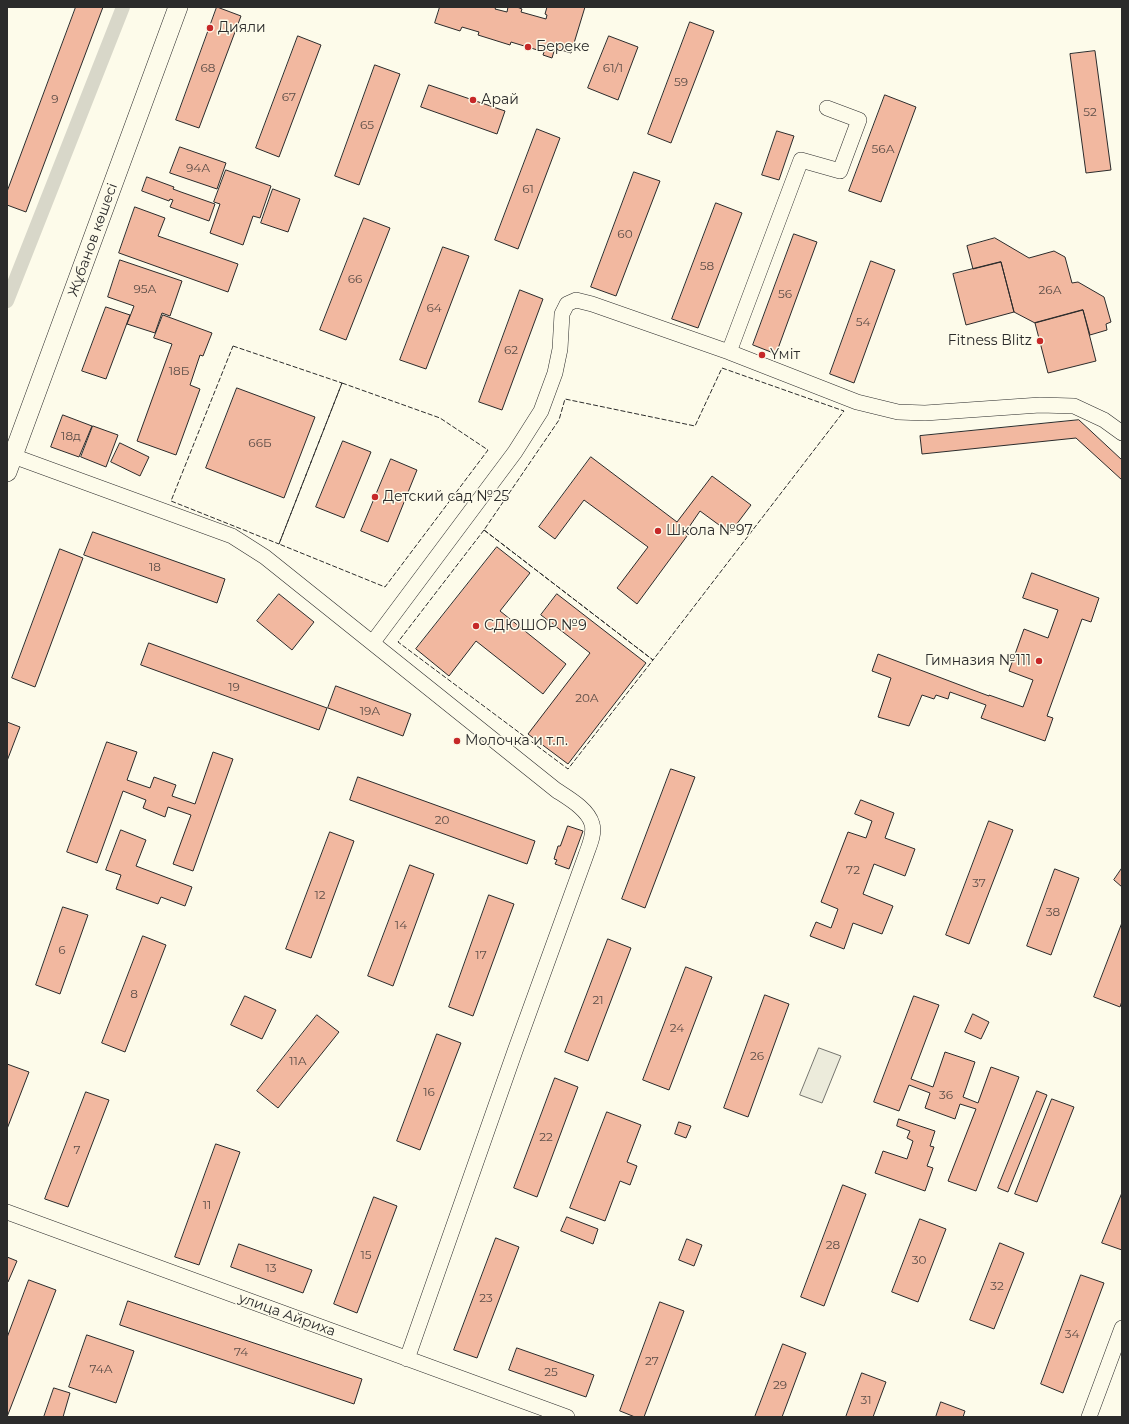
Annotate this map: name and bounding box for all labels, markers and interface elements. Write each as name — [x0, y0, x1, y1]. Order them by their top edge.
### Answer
place label: Дияли — [218, 20, 266, 36]
marker: Дияли — [205, 23, 215, 33]
place label: Береке — [536, 39, 590, 55]
marker: Береке — [523, 42, 533, 52]
house number: 68 — [201, 61, 215, 75]
house number: 61/1 — [603, 61, 623, 75]
house number: 59 — [674, 75, 688, 89]
house number: 67 — [282, 90, 296, 104]
house number: 9 — [51, 92, 59, 106]
place label: Арай — [481, 92, 519, 108]
marker: Арай — [468, 95, 478, 105]
house number: 52 — [1083, 105, 1097, 119]
house number: 65 — [360, 118, 374, 132]
house number: 56А — [871, 142, 895, 156]
house number: 94А — [186, 161, 210, 175]
street label: Жұбанов көшесі — [65, 181, 121, 299]
house number: 61 — [522, 182, 534, 196]
house number: 60 — [617, 227, 633, 241]
house number: 58 — [700, 259, 714, 273]
house number: 66 — [348, 272, 362, 286]
house number: 95А — [133, 282, 157, 296]
house number: 26А — [1038, 283, 1062, 297]
house number: 56 — [778, 287, 792, 301]
house number: 64 — [426, 301, 442, 315]
house number: 54 — [856, 315, 870, 329]
place label: Fitness Blitz — [948, 333, 1032, 349]
marker: Fitness Blitz — [1035, 336, 1045, 346]
house number: 62 — [504, 343, 518, 357]
place label: Үміт — [770, 347, 800, 363]
marker: Үміт — [757, 350, 767, 360]
house number: 18Б — [169, 364, 189, 378]
house number: 18д — [61, 429, 81, 443]
house number: 66Б — [248, 436, 272, 450]
place label: Детский сад №25 — [383, 489, 509, 505]
marker: Детский сад №25 — [370, 492, 380, 502]
place label: Школа №97 — [666, 523, 753, 539]
marker: Школа №97 — [653, 526, 663, 536]
house number: 18 — [149, 560, 161, 574]
place label: СДЮШОР №9 — [484, 618, 587, 634]
marker: СДЮШОР №9 — [471, 621, 481, 631]
place label: Гимназия №111 — [925, 653, 1031, 669]
marker: Гимназия №111 — [1034, 656, 1044, 666]
house number: 19 — [228, 680, 240, 694]
house number: 20А — [575, 691, 599, 705]
house number: 19А — [360, 704, 380, 718]
place label: Молочка и т.п. — [465, 733, 568, 749]
marker: Молочка и т.п. — [452, 736, 462, 746]
house number: 20 — [435, 813, 449, 827]
house number: 72 — [846, 863, 860, 877]
house number: 37 — [972, 876, 986, 890]
house number: 12 — [314, 888, 326, 902]
house number: 38 — [1046, 905, 1060, 919]
house number: 14 — [395, 918, 407, 932]
house number: 6 — [58, 943, 66, 957]
house number: 17 — [475, 948, 487, 962]
house number: 8 — [130, 987, 138, 1001]
house number: 21 — [592, 993, 604, 1007]
house number: 24 — [670, 1021, 684, 1035]
house number: 26 — [750, 1049, 764, 1063]
house number: 11А — [289, 1054, 307, 1068]
house number: 16 — [423, 1085, 435, 1099]
house number: 36 — [939, 1088, 953, 1102]
house number: 22 — [539, 1130, 553, 1144]
house number: 7 — [73, 1143, 81, 1157]
house number: 11 — [203, 1198, 211, 1212]
house number: 28 — [826, 1238, 840, 1252]
house number: 15 — [360, 1248, 372, 1262]
house number: 30 — [912, 1253, 926, 1267]
house number: 13 — [265, 1261, 277, 1275]
house number: 32 — [990, 1279, 1004, 1293]
street label: улица Айриха — [236, 1290, 338, 1340]
house number: 23 — [479, 1291, 493, 1305]
house number: 34 — [1065, 1327, 1079, 1341]
house number: 74 — [234, 1345, 248, 1359]
house number: 27 — [645, 1354, 659, 1368]
house number: 74А — [89, 1362, 113, 1376]
house number: 25 — [544, 1365, 558, 1379]
house number: 29 — [773, 1378, 787, 1392]
house number: 31 — [860, 1393, 872, 1407]

